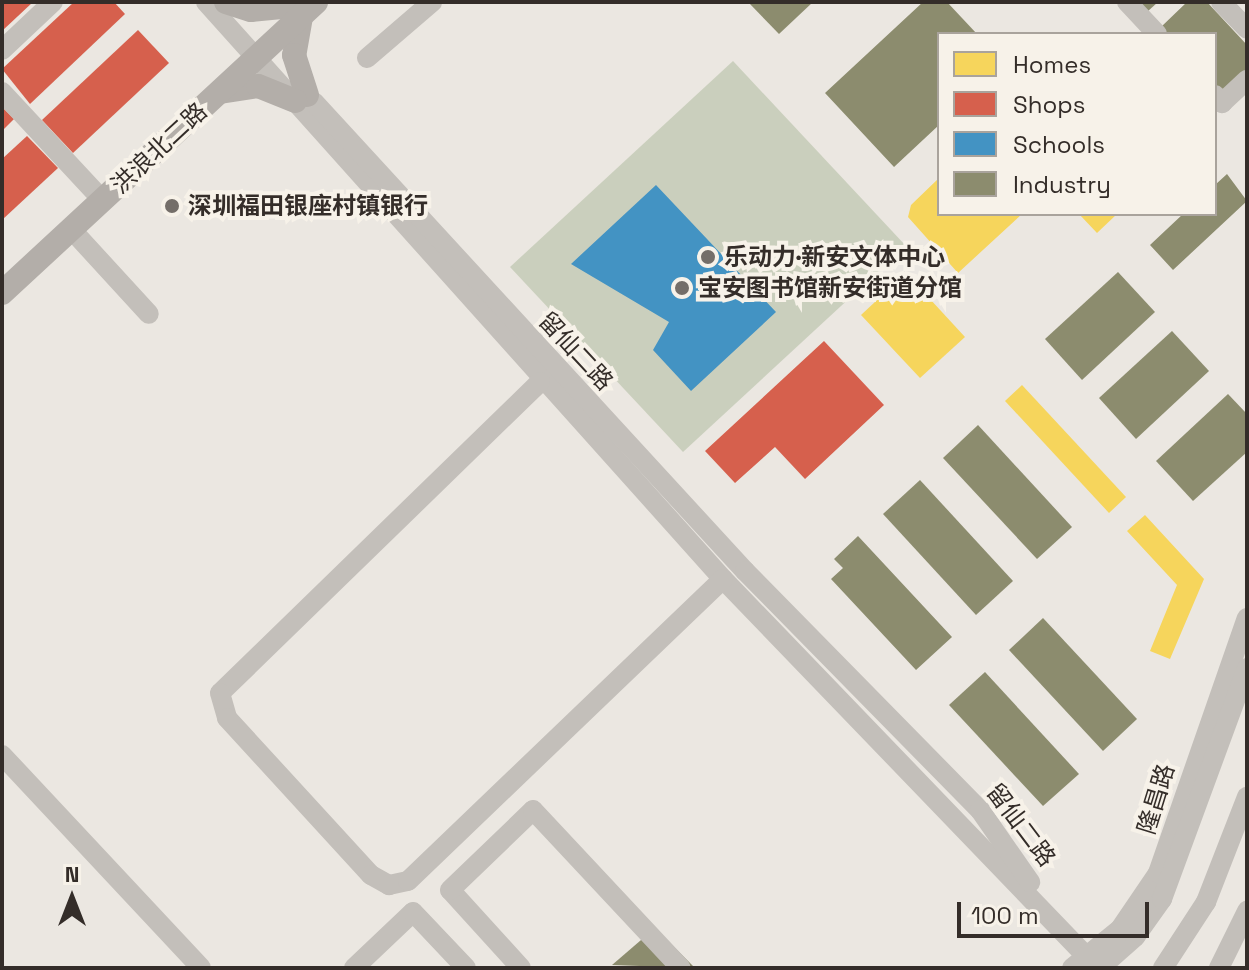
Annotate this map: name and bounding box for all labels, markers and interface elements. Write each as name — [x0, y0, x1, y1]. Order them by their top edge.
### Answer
legend — [937, 32, 1217, 216]
text: Homes — [1013, 49, 1091, 80]
text: Shops — [1013, 89, 1085, 120]
street label: 洪浪北二路 — [105, 97, 213, 199]
text: Schools — [1013, 129, 1105, 160]
text: Industry — [1013, 169, 1111, 200]
place label: 深圳福田银座村镇银行 — [188, 192, 428, 220]
marker: 深圳福田银座村镇银行 — [163, 197, 181, 215]
place label: 乐动力·新安文体中心 — [724, 243, 945, 271]
marker: 乐动力·新安文体中心 — [699, 248, 717, 266]
place label: 宝安图书馆新安街道分馆 — [698, 274, 962, 302]
marker: 宝安图书馆新安街道分馆 — [673, 279, 691, 297]
street label: 留仙二路 — [533, 306, 619, 396]
street label: 隆昌路 — [1132, 760, 1180, 838]
street label: 留仙二路 — [981, 778, 1061, 872]
north arrow — [32, 858, 112, 938]
text: N — [65, 860, 79, 888]
scale bar — [961, 886, 1153, 936]
text: 100 m — [971, 900, 1039, 931]

